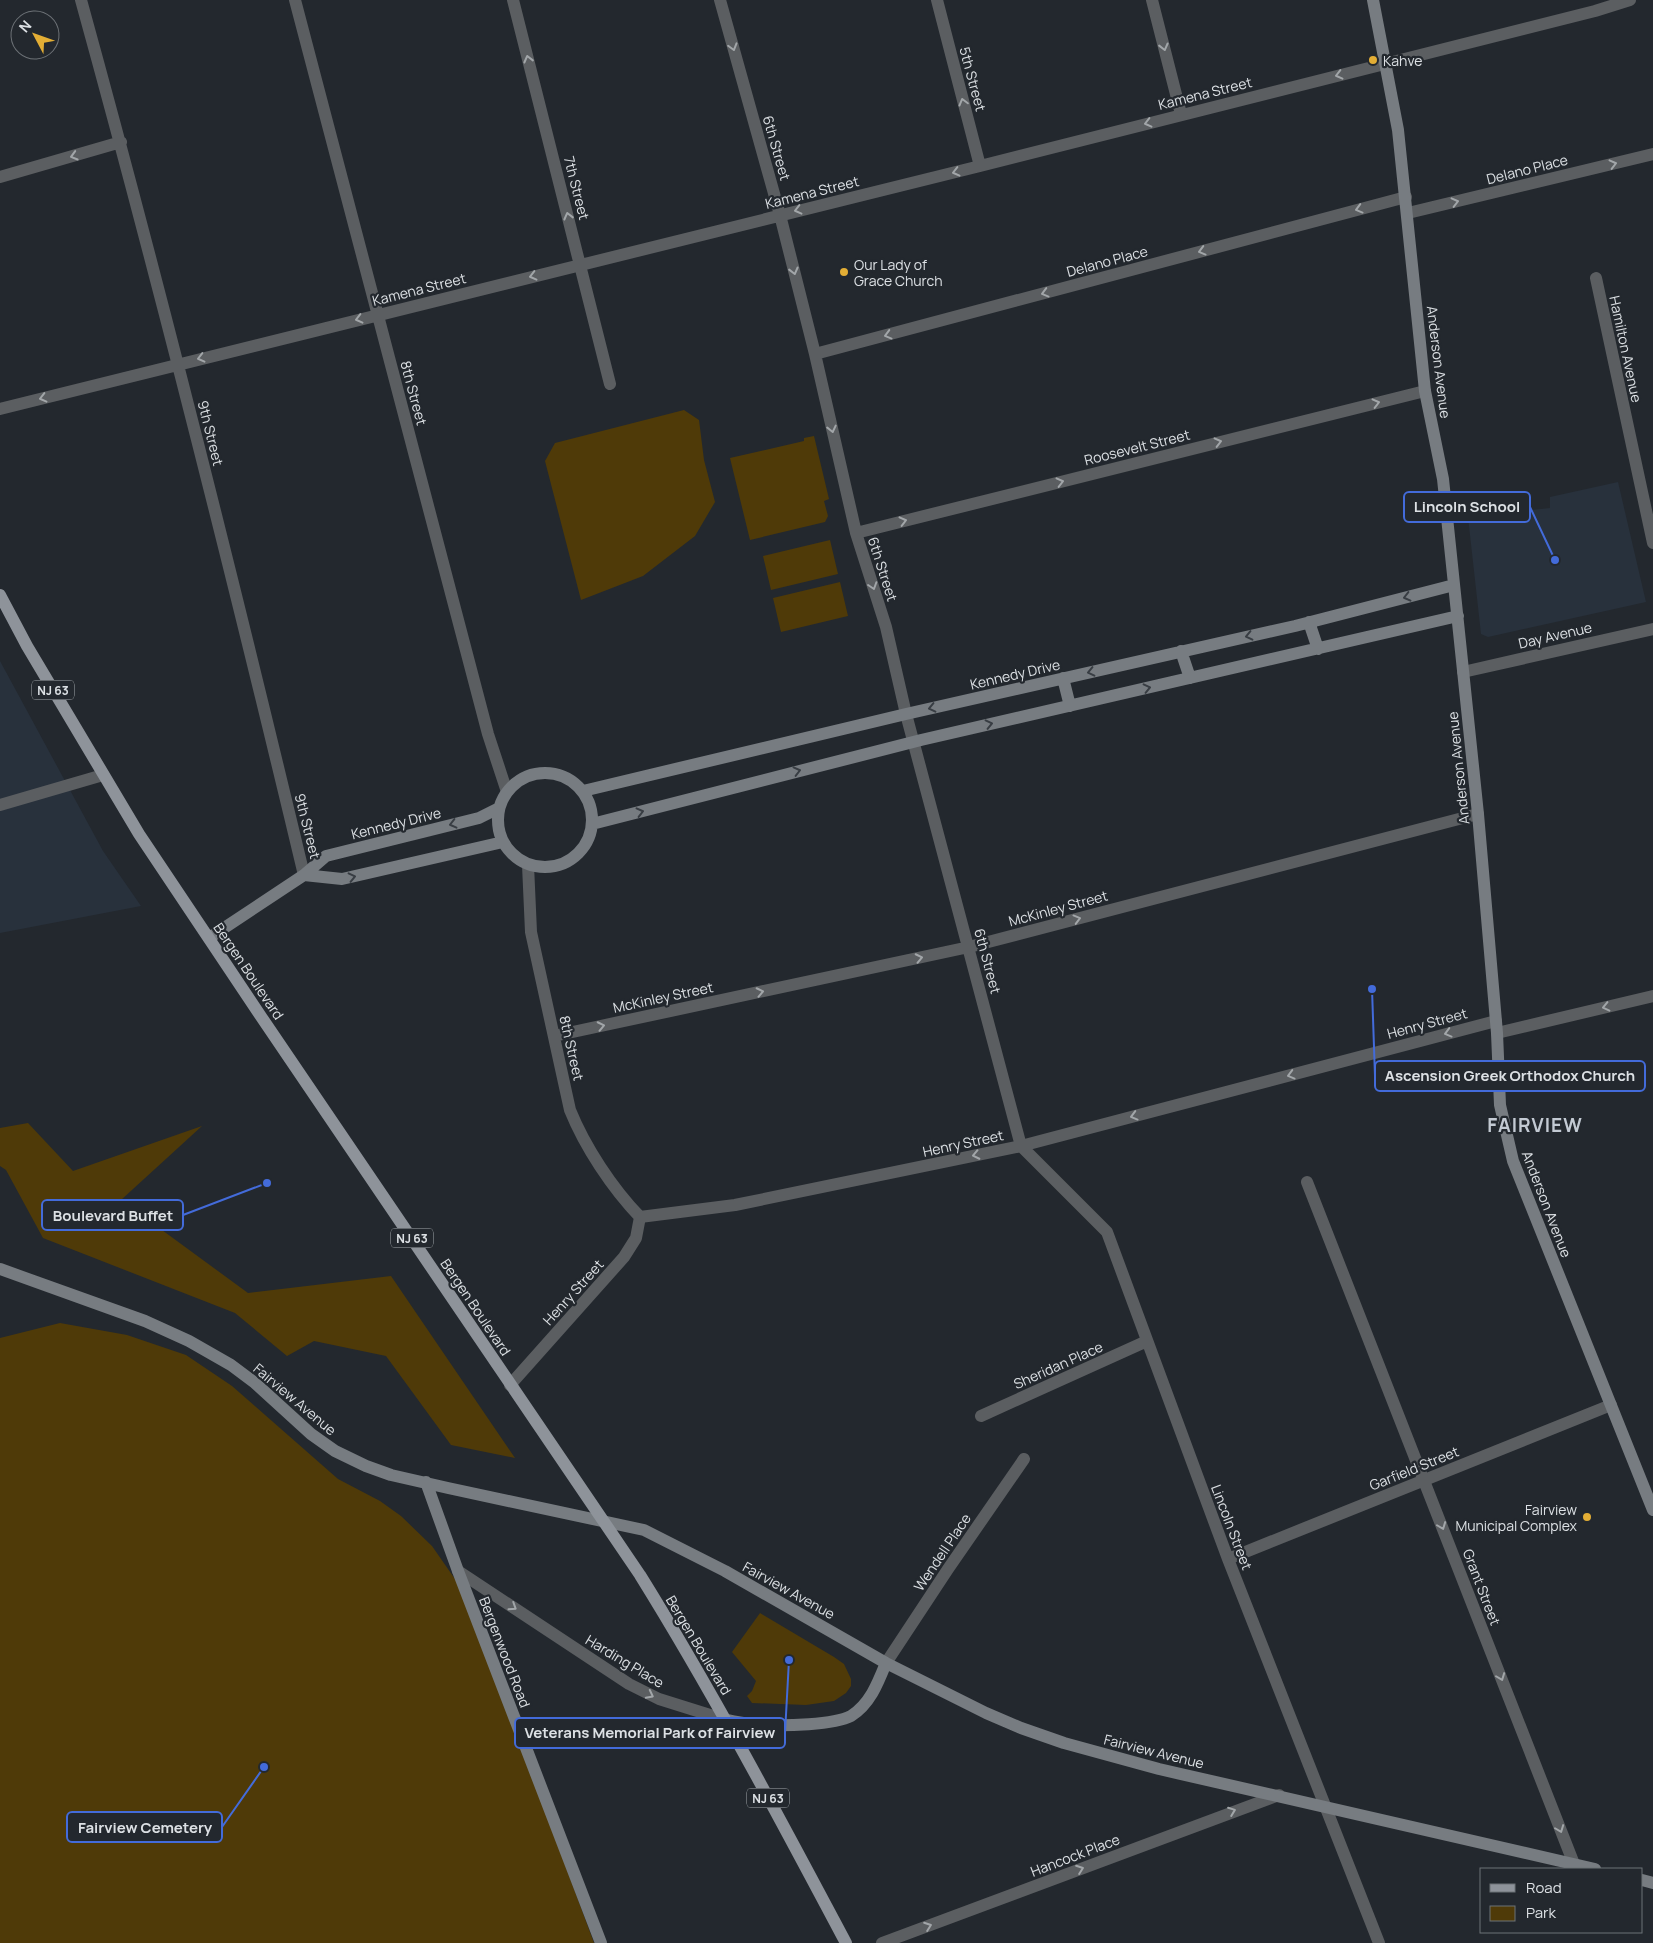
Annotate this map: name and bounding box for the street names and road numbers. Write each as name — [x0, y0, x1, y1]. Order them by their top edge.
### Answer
street label: 5th Street — [955, 45, 991, 114]
street label: Kamena Street — [1156, 72, 1254, 114]
street label: 6th Street — [759, 113, 795, 183]
street label: Delano Place — [1484, 150, 1570, 188]
street label: 7th Street — [560, 154, 594, 222]
street label: Kamena Street — [763, 171, 861, 213]
street label: Delano Place — [1064, 241, 1150, 281]
street label: Kamena Street — [370, 268, 468, 310]
street label: Hamilton Avenue — [1605, 294, 1647, 404]
street label: Anderson Avenue — [1423, 305, 1455, 419]
street label: 8th Street — [396, 359, 432, 428]
street label: 9th Street — [194, 398, 228, 468]
street label: Roosevelt Street — [1082, 425, 1192, 469]
street label: 6th Street — [864, 534, 902, 604]
street label: Day Avenue — [1516, 617, 1594, 653]
street label: Kennedy Drive — [968, 654, 1062, 694]
road number: NJ 63 — [32, 680, 74, 700]
street label: Anderson Avenue — [1443, 711, 1473, 825]
street label: 9th Street — [291, 791, 325, 861]
street label: Kennedy Drive — [349, 803, 443, 843]
street label: McKinley Street — [1006, 886, 1110, 930]
street label: Bergen Boulevard — [210, 919, 288, 1023]
street label: 6th Street — [970, 926, 1006, 996]
street label: McKinley Street — [611, 977, 715, 1017]
street label: Henry Street — [1385, 1003, 1469, 1043]
street label: 8th Street — [555, 1014, 589, 1083]
street label: Henry Street — [921, 1125, 1006, 1161]
street label: Anderson Avenue — [1518, 1148, 1576, 1260]
road number: NJ 63 — [391, 1228, 433, 1248]
street label: Bergen Boulevard — [437, 1255, 515, 1359]
street label: Henry Street — [538, 1255, 608, 1329]
street label: Sheridan Place — [1010, 1337, 1106, 1393]
street label: Fairview Avenue — [250, 1359, 340, 1439]
street label: Garfield Street — [1366, 1441, 1462, 1495]
street label: Lincoln Street — [1207, 1482, 1257, 1573]
street label: Wendell Place — [909, 1510, 975, 1594]
street label: Grant Street — [1459, 1546, 1505, 1628]
street label: Fairview Avenue — [740, 1557, 838, 1623]
street label: Bergen Boulevard — [662, 1592, 736, 1698]
street label: Bergenwood Road — [475, 1594, 535, 1710]
street label: Harding Place — [582, 1630, 668, 1692]
street label: Fairview Avenue — [1102, 1729, 1206, 1773]
road number: NJ 63 — [747, 1789, 789, 1808]
street label: Hancock Place — [1028, 1829, 1122, 1881]

